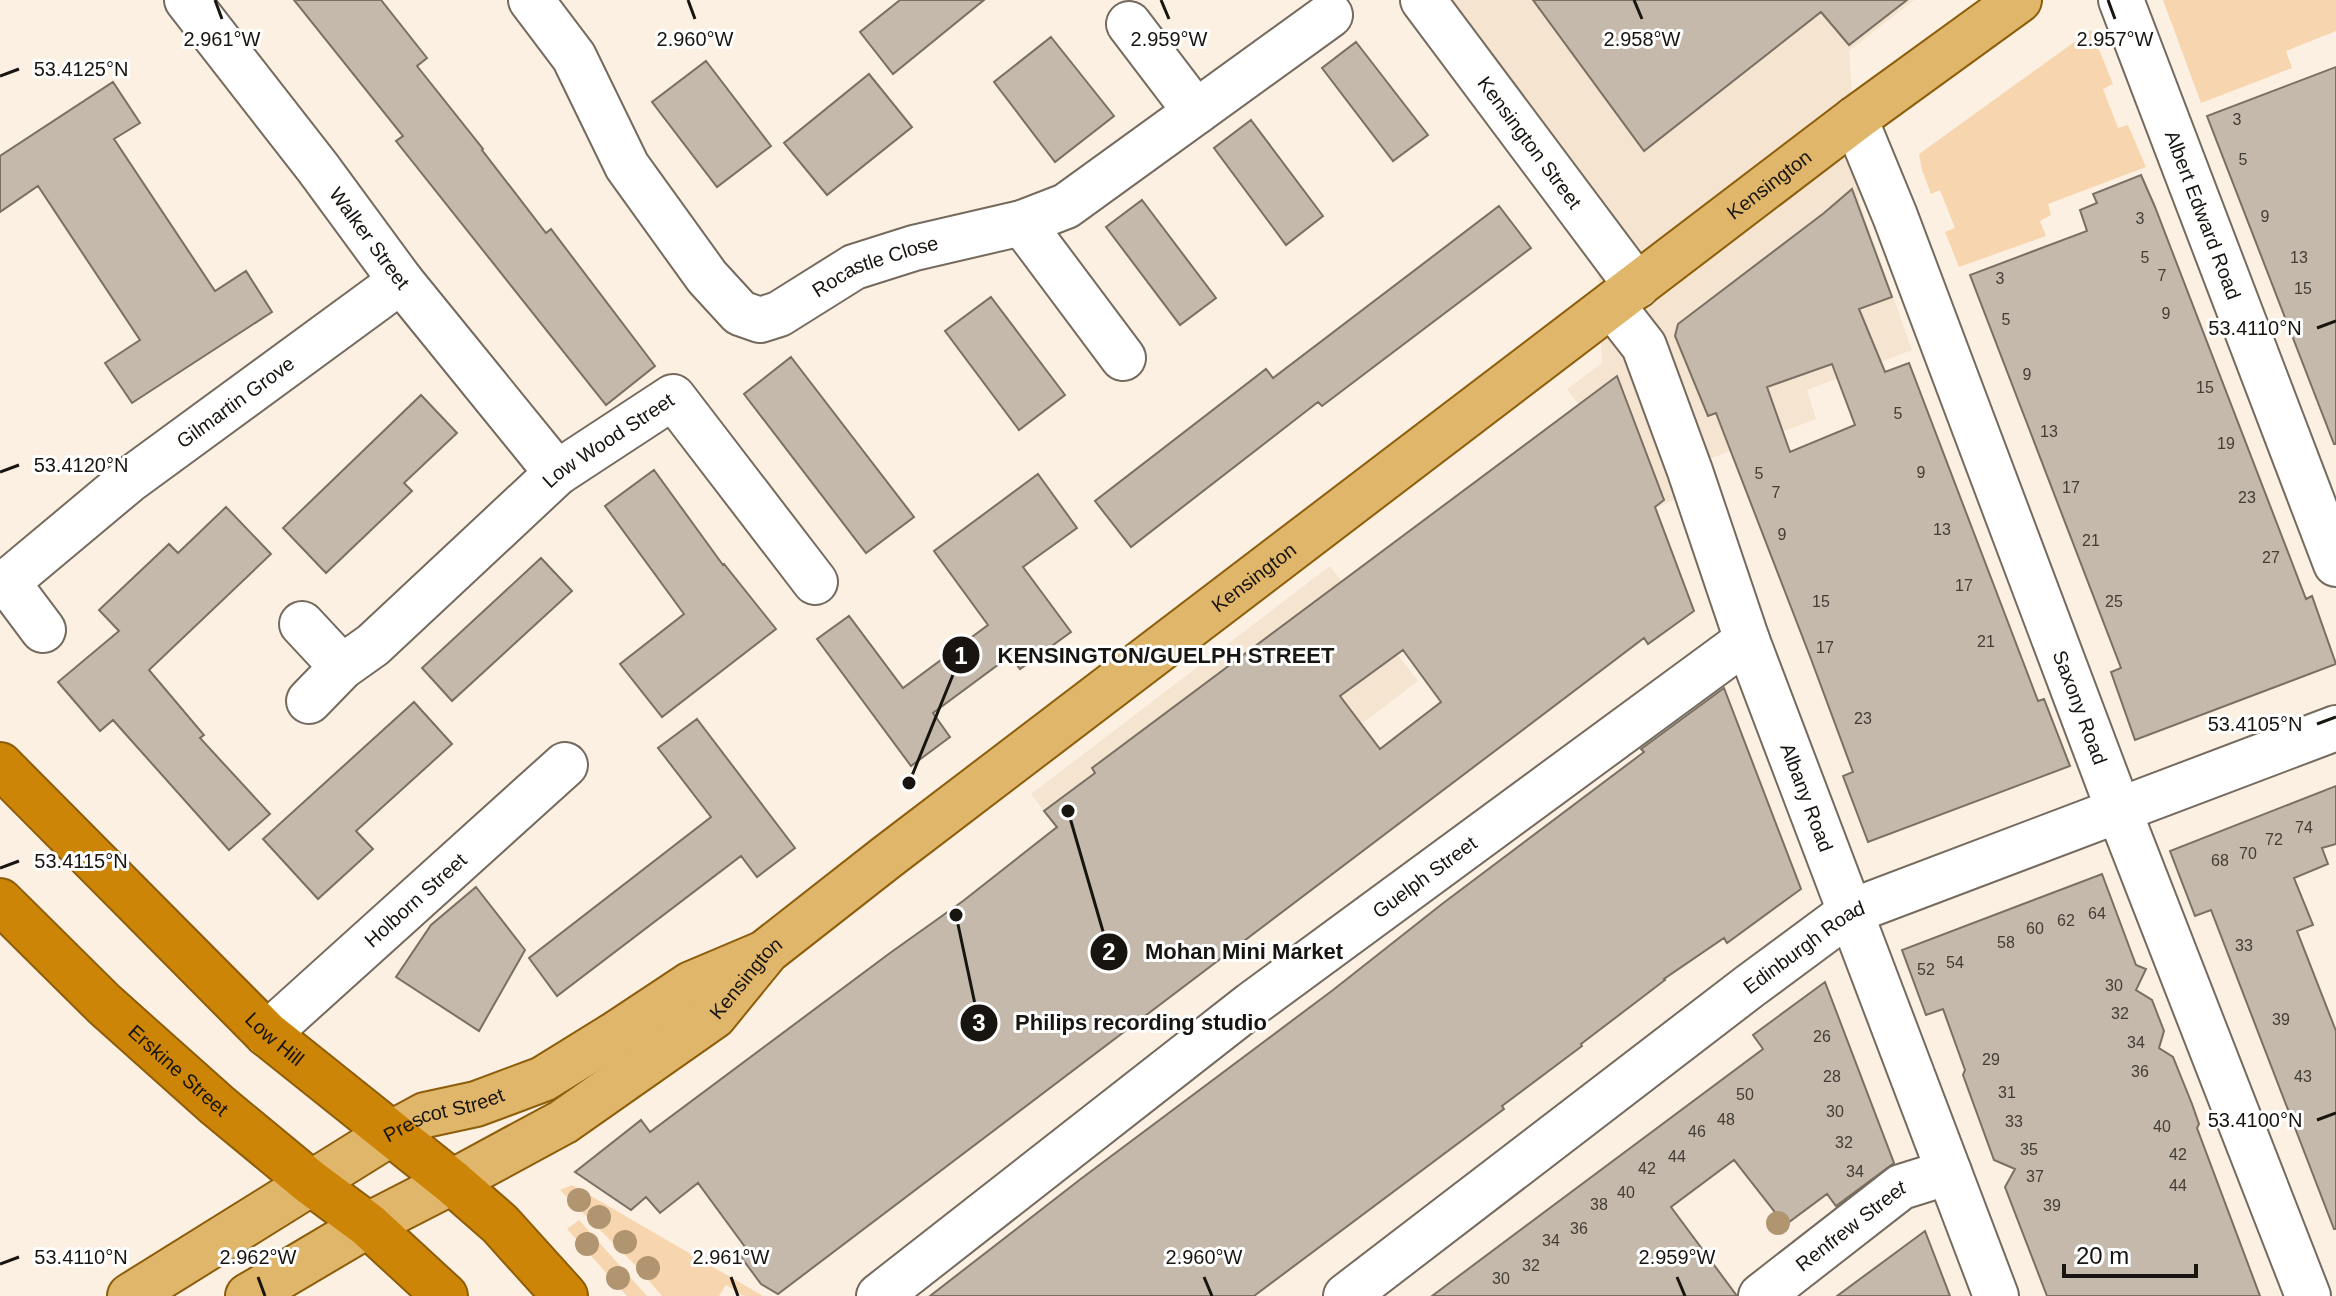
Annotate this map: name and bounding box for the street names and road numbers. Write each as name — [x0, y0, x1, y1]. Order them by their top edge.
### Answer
street label: Kensington Street — [1473, 72, 1586, 213]
street label: Albert Edward Road — [2161, 127, 2245, 302]
street label: Kensington — [1723, 145, 1816, 224]
street label: Walker Street — [325, 183, 414, 294]
street label: Rocastle Close — [808, 232, 940, 301]
street label: Gilmartin Grove — [172, 352, 298, 453]
street label: Low Wood Street — [538, 388, 678, 492]
street label: Kensington — [1207, 538, 1300, 616]
street label: Saxony Road — [2049, 647, 2111, 767]
street label: Albany Road — [1776, 740, 1837, 855]
street label: Guelph Street — [1368, 831, 1481, 922]
street label: Holborn Street — [360, 848, 471, 951]
street label: Edinburgh Road — [1739, 897, 1868, 998]
street label: Kensington — [705, 933, 786, 1023]
street label: Low Hill — [241, 1008, 308, 1070]
street label: Erskine Street — [124, 1020, 233, 1121]
street label: Prescot Street — [380, 1083, 507, 1146]
street label: Renfrew Street — [1792, 1175, 1908, 1276]

